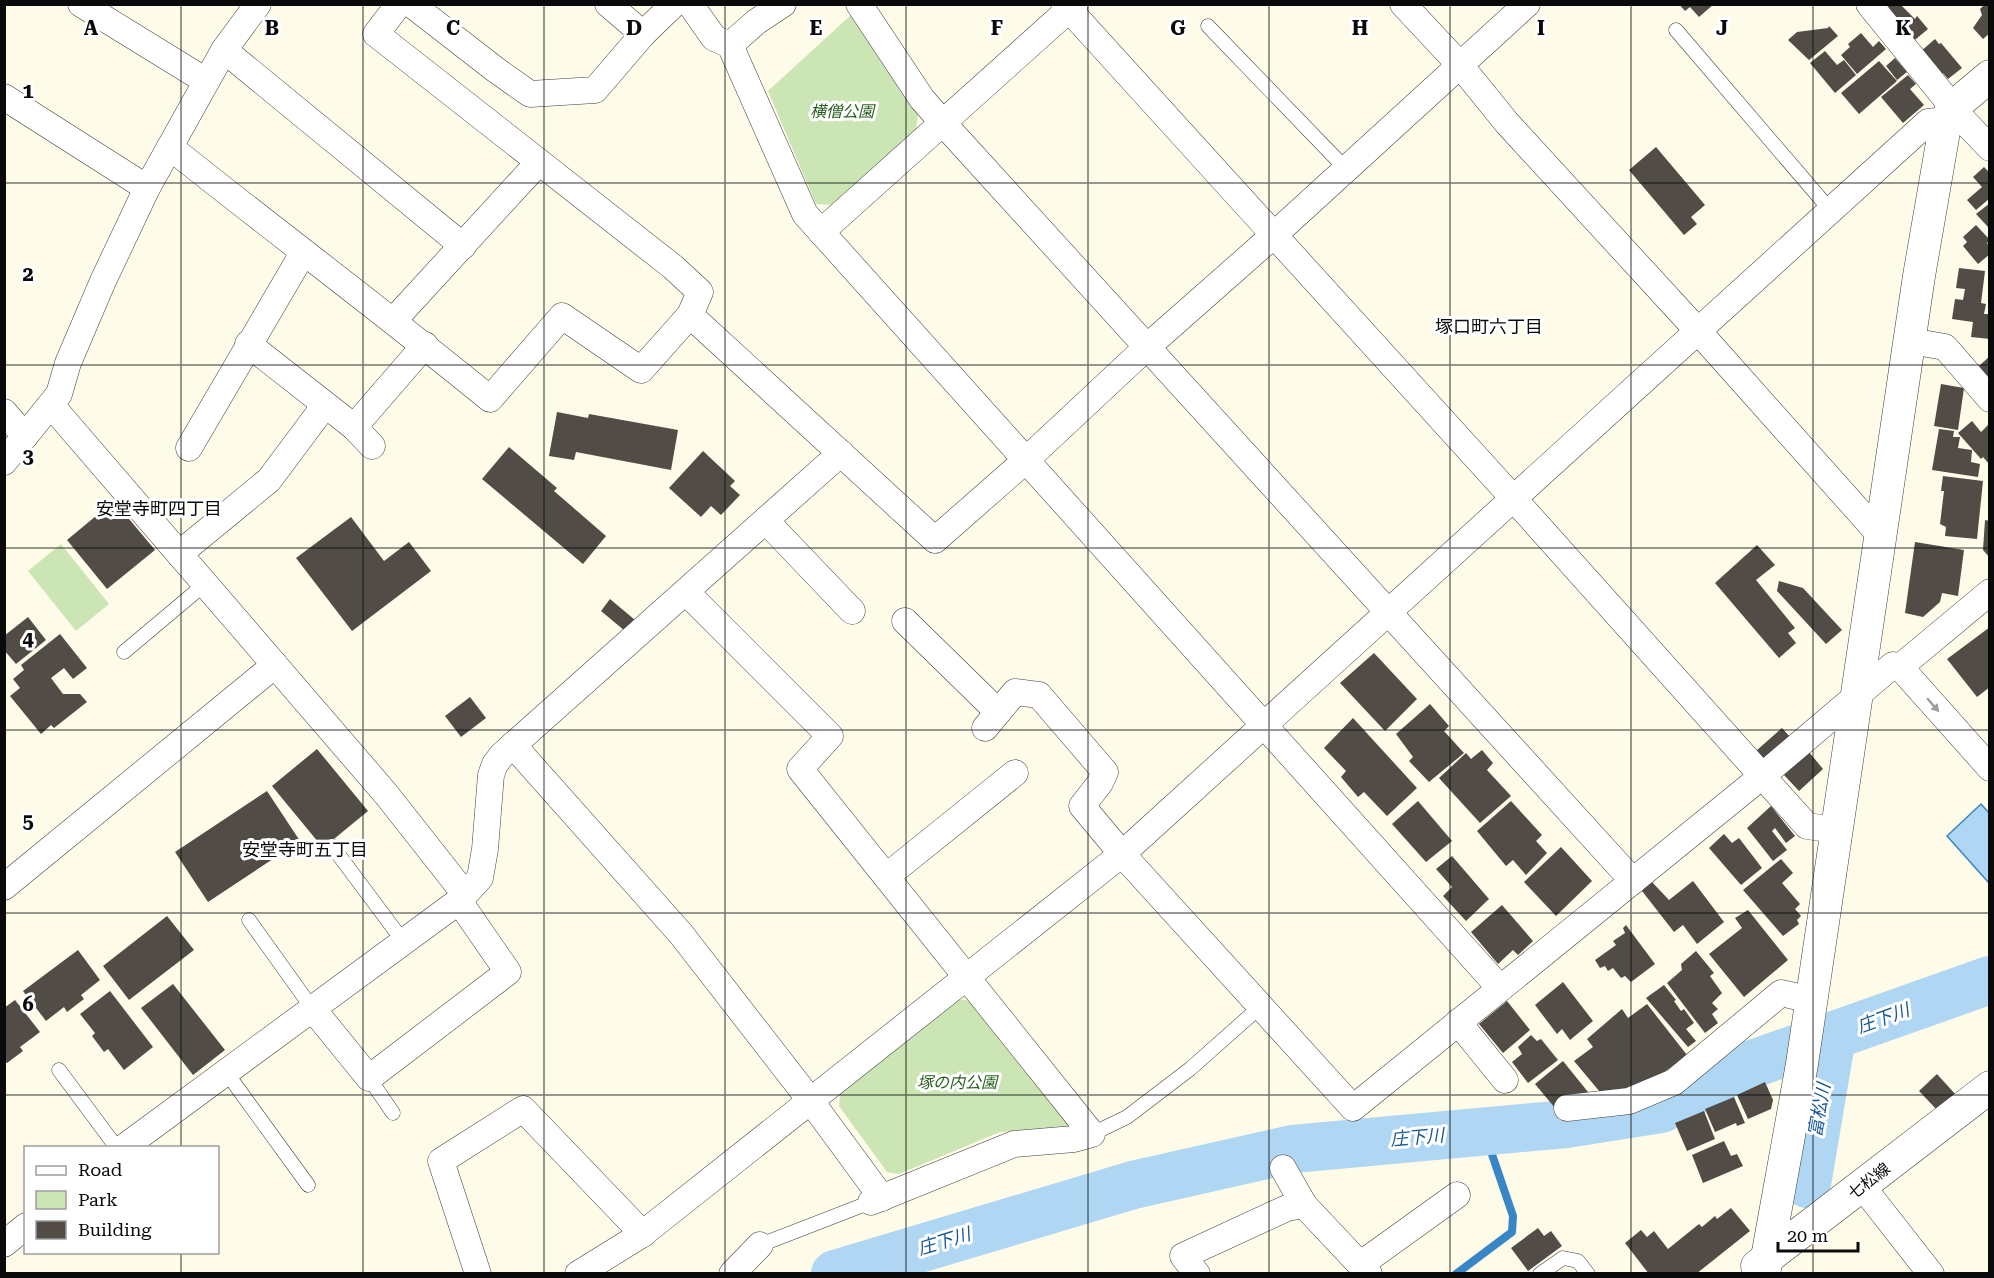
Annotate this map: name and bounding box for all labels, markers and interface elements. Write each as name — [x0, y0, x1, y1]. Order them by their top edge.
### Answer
text: A — [84, 16, 99, 40]
text: B — [265, 16, 279, 40]
text: C — [446, 16, 460, 40]
text: D — [626, 16, 642, 40]
text: E — [810, 16, 823, 40]
text: F — [991, 16, 1003, 40]
text: G — [1170, 16, 1186, 40]
text: H — [1352, 16, 1368, 40]
text: I — [1537, 16, 1545, 40]
text: J — [1716, 16, 1728, 40]
text: K — [1895, 16, 1911, 40]
text: 1 — [22, 79, 34, 103]
park label: 横僧公園 — [810, 102, 876, 121]
text: 2 — [22, 262, 34, 286]
district label: 塚口町六丁目 — [1435, 316, 1543, 337]
text: 3 — [22, 444, 34, 468]
district label: 安堂寺町四丁目 — [96, 498, 222, 519]
text: 4 — [22, 627, 34, 651]
one-way arrow — [1927, 697, 1940, 713]
text: 5 — [22, 809, 34, 833]
district label: 安堂寺町五丁目 — [242, 839, 368, 860]
text: 6 — [22, 992, 34, 1016]
water label: 庄下川 — [1854, 998, 1914, 1037]
park label: 塚の内公園 — [917, 1073, 999, 1092]
water label: 富松川 — [1804, 1080, 1834, 1138]
water label: 庄下川 — [1389, 1124, 1447, 1150]
legend — [24, 1146, 219, 1254]
text: Road — [78, 1159, 123, 1180]
street label: 七松線 — [1844, 1159, 1894, 1203]
text: Park — [78, 1189, 118, 1210]
scale bar — [1778, 1215, 1858, 1253]
text: Building — [78, 1219, 152, 1240]
water label: 庄下川 — [915, 1222, 975, 1259]
text: 20 m — [1787, 1225, 1828, 1246]

